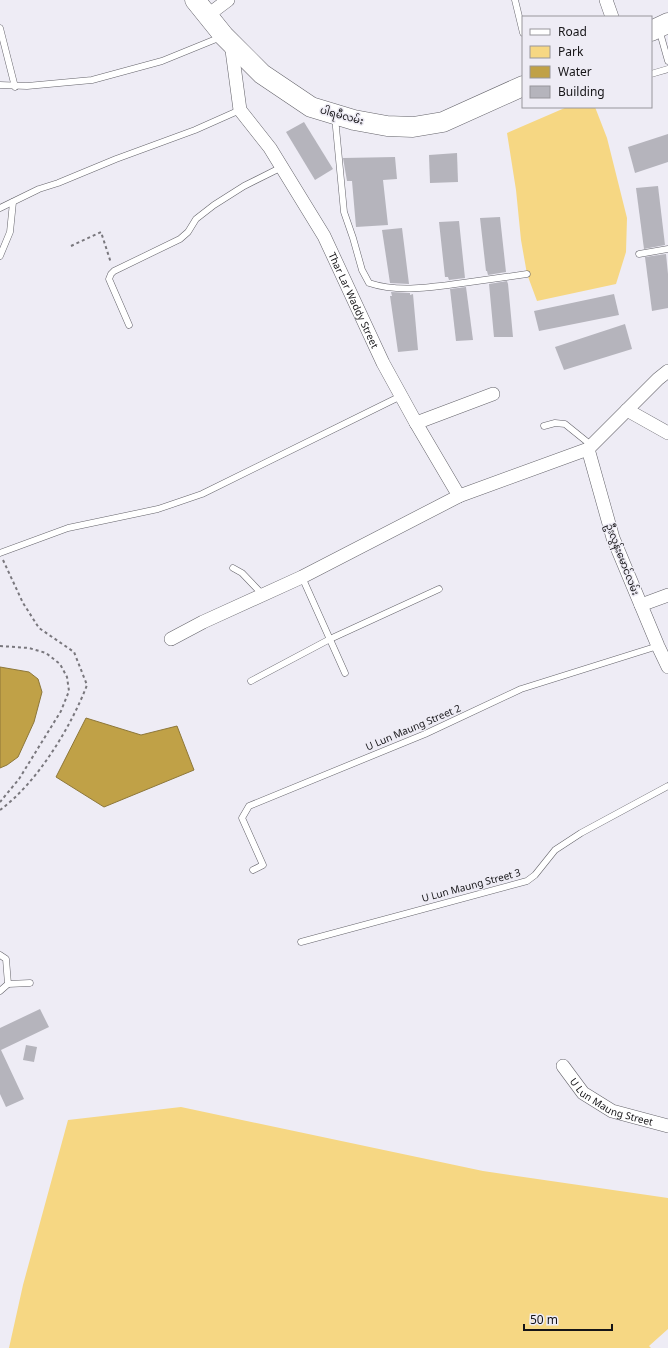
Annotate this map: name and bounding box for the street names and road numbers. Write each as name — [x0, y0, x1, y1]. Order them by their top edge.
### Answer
street label: ပါရမီလမ်း — [318, 102, 365, 129]
street label: Thar Lar Waddy Street — [325, 250, 382, 351]
street label: ဦးလွန်းမောင်လမ်း — [601, 521, 643, 598]
street label: U Lun Maung Street 2 — [363, 700, 463, 753]
street label: U Lun Maung Street 3 — [420, 865, 522, 905]
street label: U Lun Maung Street — [567, 1075, 655, 1129]

